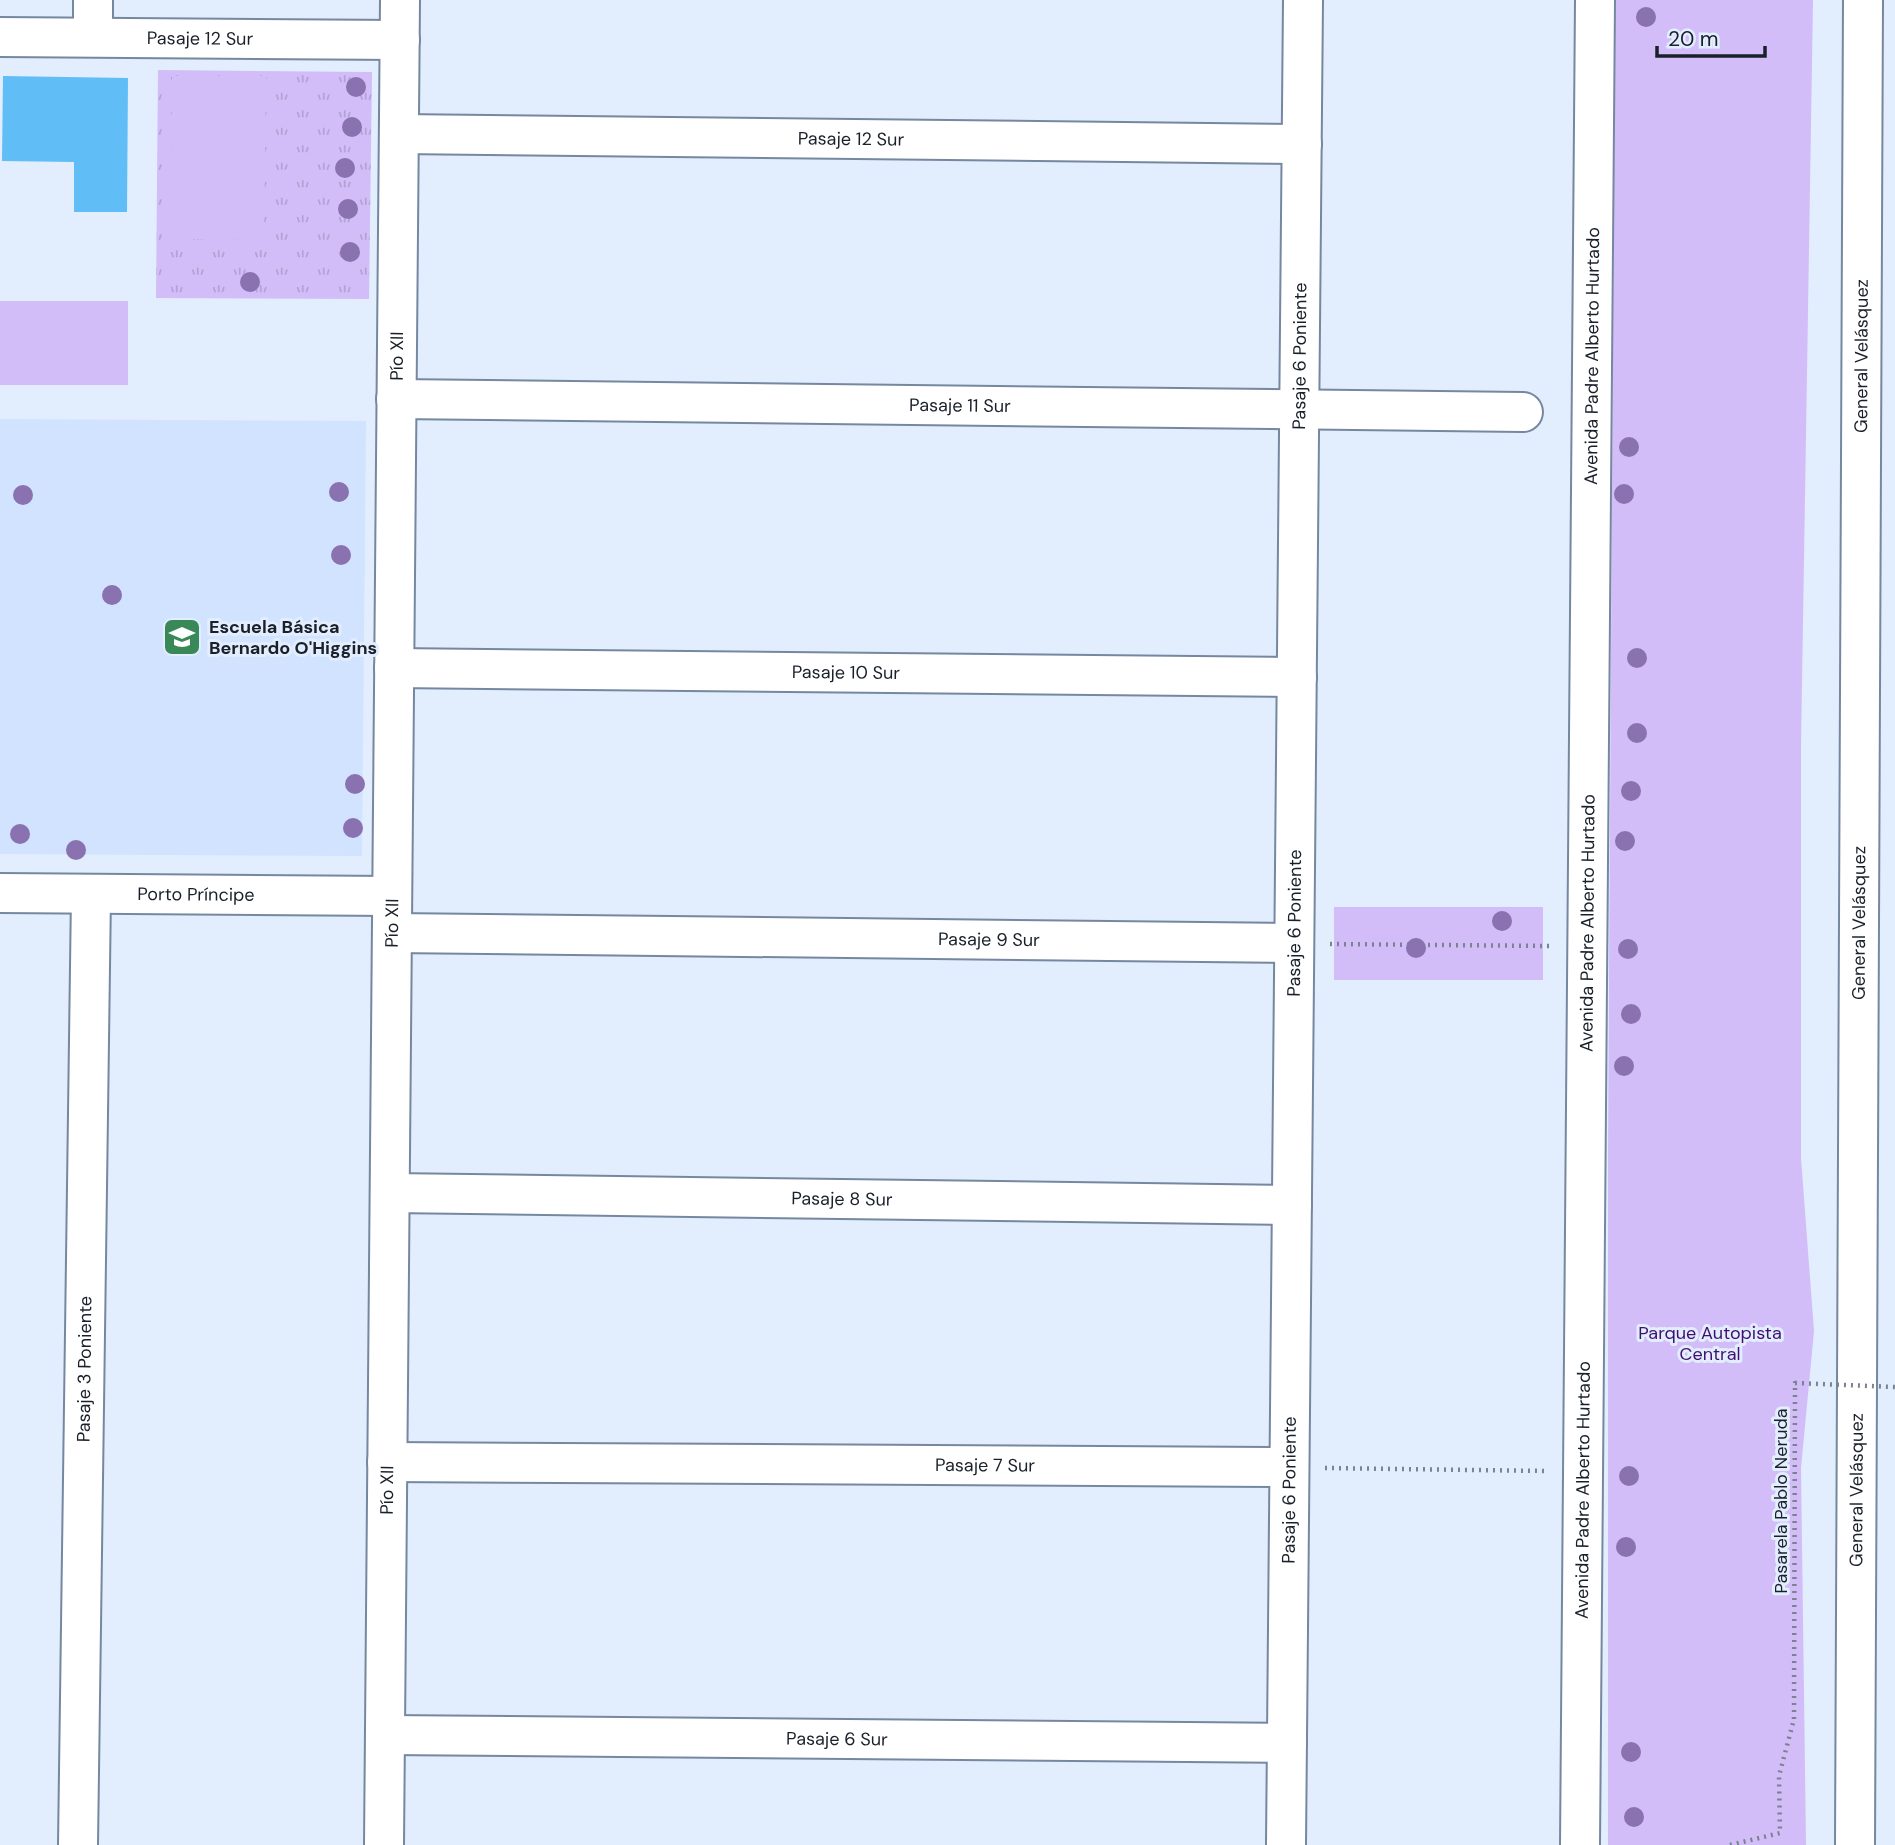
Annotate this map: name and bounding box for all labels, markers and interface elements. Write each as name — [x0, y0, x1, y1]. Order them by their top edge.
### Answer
scale bar — [1657, 14, 1766, 58]
text: 20 m — [1668, 25, 1719, 53]
street label: Pasaje 12 Sur — [147, 26, 254, 51]
street label: Pasaje 12 Sur — [798, 126, 905, 152]
street label: Avenida Padre Alberto Hurtado — [1579, 227, 1605, 485]
street label: General Velásquez — [1849, 279, 1874, 433]
street label: Pasaje 6 Poniente — [1287, 282, 1312, 430]
street label: Pío XII — [385, 331, 409, 381]
street label: Pasaje 11 Sur — [909, 393, 1011, 418]
place label: Escuela Básica Bernardo O'Higgins — [209, 615, 377, 660]
school or university icon: Escuela Básica Bernardo O'Higgins — [161, 616, 203, 658]
street label: Pasaje 10 Sur — [792, 660, 901, 685]
street label: Avenida Padre Alberto Hurtado — [1574, 794, 1601, 1052]
street label: General Velásquez — [1847, 846, 1871, 1000]
street label: Pasaje 6 Poniente — [1282, 849, 1307, 997]
street label: Porto Príncipe — [137, 882, 255, 907]
street label: Pío XII — [380, 898, 404, 948]
street label: Pasaje 9 Sur — [938, 927, 1040, 952]
street label: Pasaje 8 Sur — [791, 1186, 893, 1212]
street label: Pasaje 3 Poniente — [72, 1296, 98, 1442]
park label: Parque Autopista Central — [1638, 1321, 1782, 1366]
street label: Avenida Padre Alberto Hurtado — [1570, 1361, 1596, 1619]
street label: Pasarela Pablo Neruda — [1769, 1408, 1793, 1594]
street label: General Velásquez — [1844, 1413, 1869, 1567]
street label: Pasaje 6 Poniente — [1277, 1416, 1302, 1564]
street label: Pasaje 7 Sur — [935, 1453, 1035, 1478]
street label: Pío XII — [375, 1465, 399, 1515]
street label: Pasaje 6 Sur — [786, 1727, 888, 1751]

